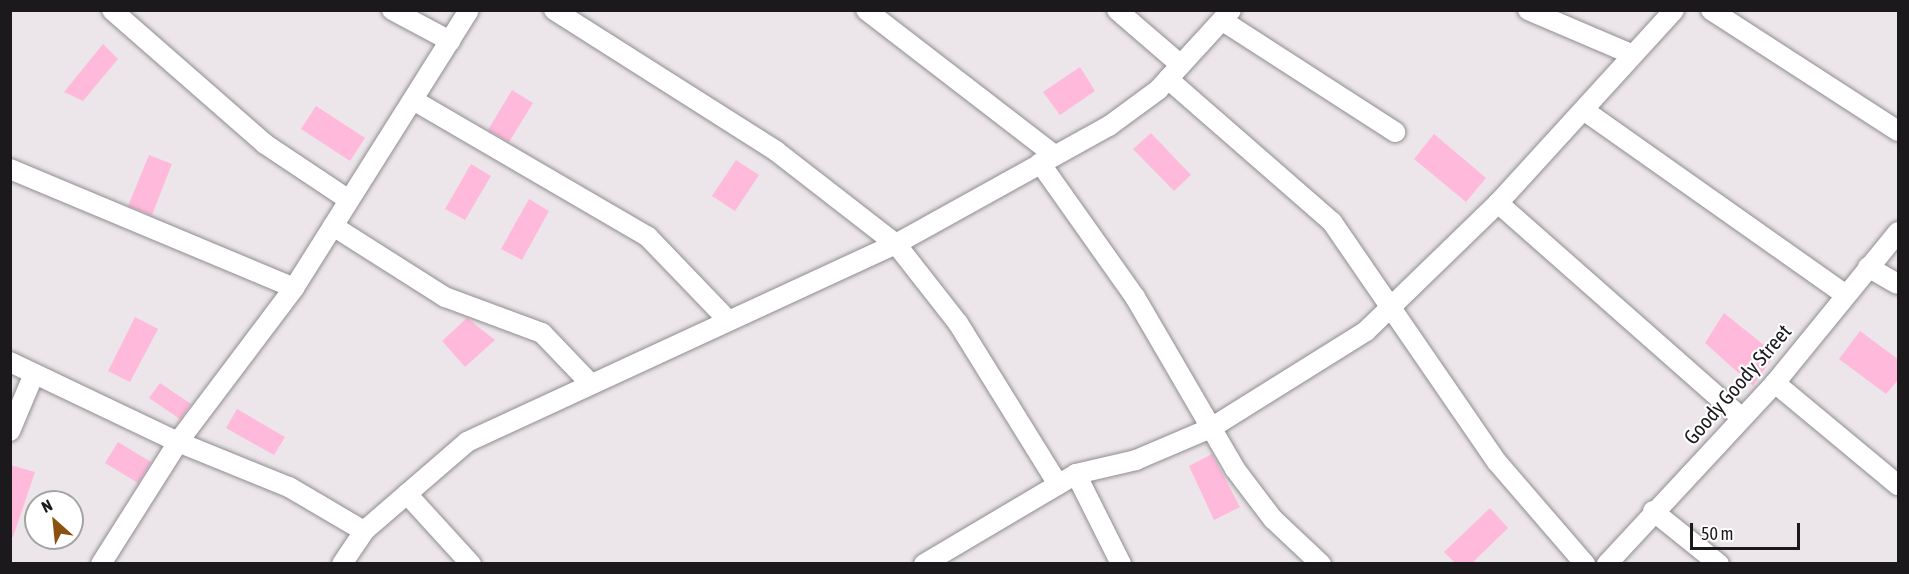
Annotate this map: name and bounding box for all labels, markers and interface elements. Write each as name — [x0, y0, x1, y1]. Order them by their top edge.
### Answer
street label: Goody Goody Street — [1678, 319, 1796, 449]
north arrow — [24, 490, 84, 550]
text: N — [38, 496, 55, 516]
scale bar — [1693, 511, 1802, 549]
text: 50 m — [1701, 523, 1733, 544]

